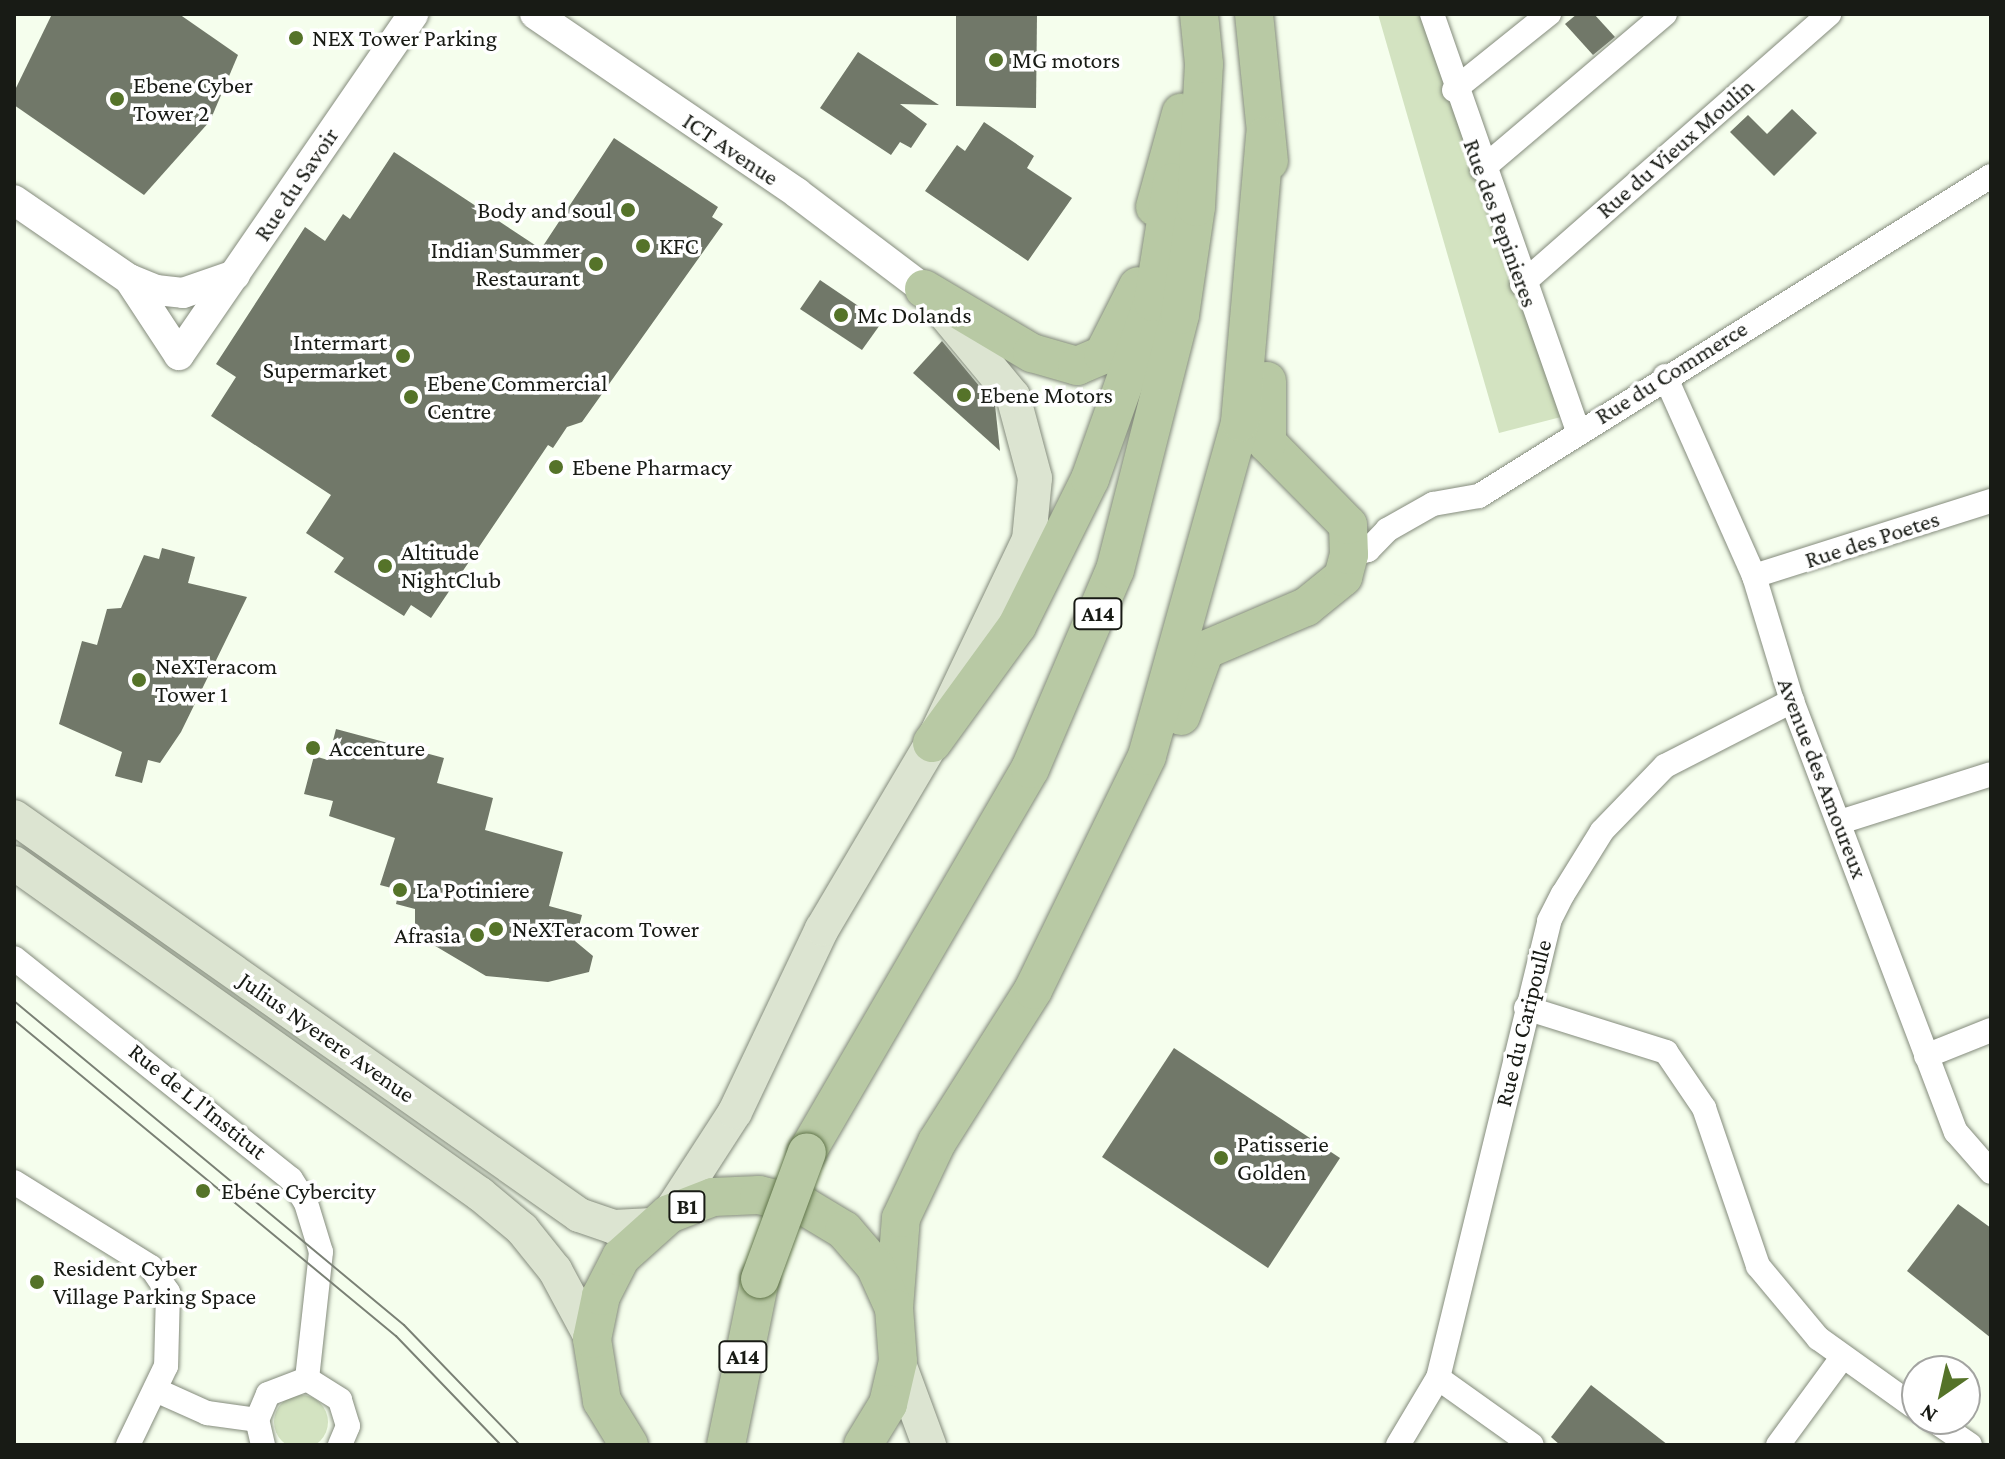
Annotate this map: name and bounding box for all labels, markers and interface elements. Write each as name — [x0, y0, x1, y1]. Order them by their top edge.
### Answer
place label: NEX Tower Parking — [312, 24, 497, 52]
marker: NEX Tower Parking — [287, 29, 305, 47]
place label: MG motors — [1012, 46, 1120, 74]
marker: MG motors — [987, 51, 1005, 69]
place label: Ebene Cyber Tower 2 — [133, 71, 253, 127]
street label: Rue du Vieux Moulin — [1590, 72, 1760, 224]
marker: Ebene Cyber Tower 2 — [108, 90, 126, 108]
street label: ICT Avenue — [677, 106, 785, 192]
street label: Rue du Savoir — [248, 122, 344, 246]
street label: Rue des Pepinieres — [1457, 135, 1545, 311]
place label: Body and soul — [477, 196, 612, 224]
marker: Body and soul — [619, 201, 637, 219]
place label: KFC — [659, 232, 699, 260]
place label: Indian Summer Restaurant — [431, 236, 580, 292]
marker: KFC — [634, 237, 652, 255]
marker: Indian Summer Restaurant — [587, 255, 605, 273]
place label: Mc Dolands — [857, 301, 972, 329]
marker: Mc Dolands — [832, 306, 850, 324]
street label: Rue du Commerce — [1590, 314, 1752, 430]
place label: Intermart Supermarket — [263, 328, 387, 384]
marker: Intermart Supermarket — [394, 347, 412, 365]
place label: Ebene Commercial Centre — [427, 369, 607, 425]
place label: Ebene Motors — [980, 381, 1113, 409]
marker: Ebene Motors — [955, 386, 973, 404]
marker: Ebene Commercial Centre — [402, 388, 420, 406]
place label: Ebene Pharmacy — [572, 453, 732, 481]
marker: Ebene Pharmacy — [547, 458, 565, 476]
street label: Rue des Poetes — [1801, 504, 1943, 574]
place label: Altitude NightClub — [401, 538, 501, 594]
marker: Altitude NightClub — [376, 557, 394, 575]
road number: A14 — [1072, 596, 1124, 632]
place label: NeXTeracom Tower 1 — [155, 652, 277, 708]
marker: NeXTeracom Tower 1 — [130, 671, 148, 689]
street label: Avenue des Amoureux — [1771, 674, 1875, 882]
place label: Accenture — [329, 734, 425, 762]
marker: Accenture — [304, 739, 322, 757]
place label: La Potiniere — [416, 876, 530, 904]
marker: La Potiniere — [391, 881, 409, 899]
place label: NeXTeracom Tower — [512, 915, 699, 943]
marker: NeXTeracom Tower — [487, 920, 505, 938]
place label: Afrasia — [394, 921, 461, 949]
marker: Afrasia — [468, 926, 486, 944]
street label: Rue du Caripoulle — [1488, 937, 1558, 1109]
street label: Julius Nyerere Avenue — [233, 965, 421, 1109]
street label: Rue de L l'Institut — [123, 1037, 273, 1165]
place label: Patisserie Golden — [1237, 1130, 1329, 1186]
marker: Patisserie Golden — [1212, 1149, 1230, 1167]
place label: Ebéne Cybercity — [221, 1177, 376, 1205]
marker: Ebéne Cybercity — [192, 1180, 214, 1202]
road number: B1 — [667, 1189, 707, 1225]
place label: Resident Cyber Village Parking Space — [53, 1254, 256, 1310]
marker: Resident Cyber Village Parking Space — [28, 1273, 46, 1291]
road number: A14 — [717, 1339, 769, 1375]
north arrow — [1901, 1355, 1981, 1435]
text: N — [1915, 1399, 1942, 1428]

